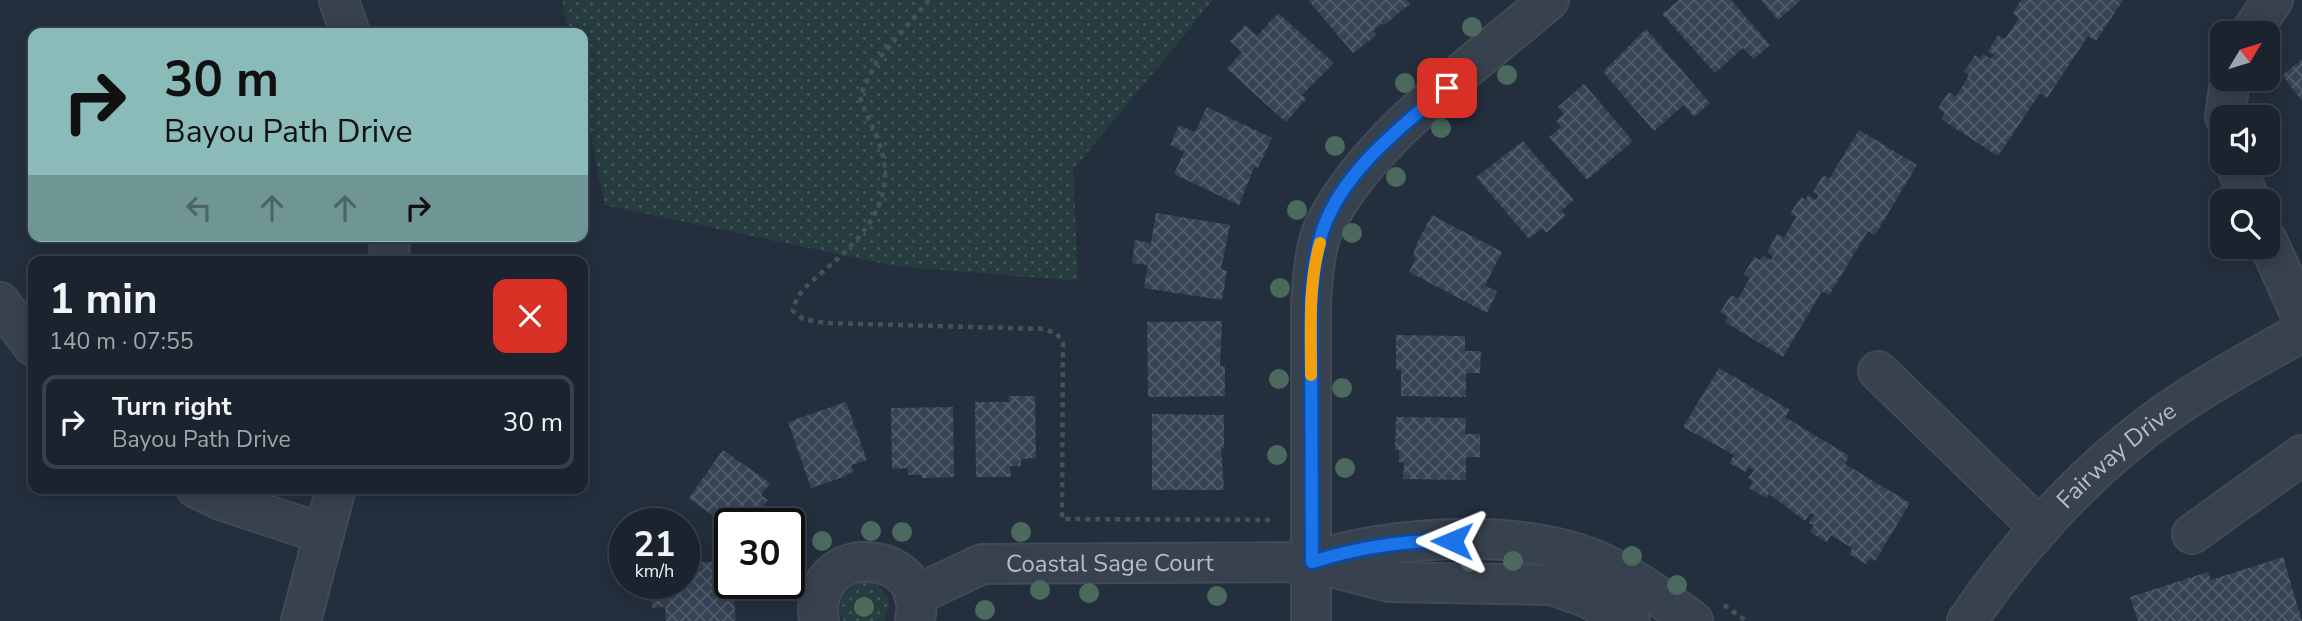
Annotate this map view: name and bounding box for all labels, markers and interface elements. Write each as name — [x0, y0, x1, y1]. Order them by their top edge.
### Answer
north arrow — [2210, 21, 2280, 91]
map controls — [2210, 21, 2280, 259]
text: 30 m — [164, 46, 279, 113]
icon: right — [49, 56, 140, 147]
pin — [1417, 58, 1477, 118]
icon: arrive — [1428, 69, 1466, 107]
button: sound — [2210, 105, 2280, 175]
text: Bayou Path Drive — [164, 110, 413, 153]
icon: left — [180, 189, 218, 227]
icon: ahead — [253, 189, 291, 227]
icon: ahead — [326, 189, 364, 227]
icon: right — [399, 189, 437, 227]
button: search — [2210, 189, 2280, 259]
text: 1 min — [49, 271, 158, 328]
button: close — [493, 279, 567, 353]
text: 140 m · 07:55 — [49, 326, 194, 357]
text: Turn right — [112, 389, 231, 424]
street label: Fairway Drive — [2049, 395, 2182, 516]
icon: right — [53, 403, 91, 441]
text: 30 m — [503, 405, 563, 440]
text: Bayou Path Drive — [112, 424, 291, 455]
position arrow — [1415, 504, 1489, 578]
speed limit sign: 30 — [714, 508, 805, 599]
text: 21 — [633, 521, 676, 568]
street label: Coastal Sage Court — [1006, 547, 1214, 580]
text: km/h — [635, 559, 674, 583]

